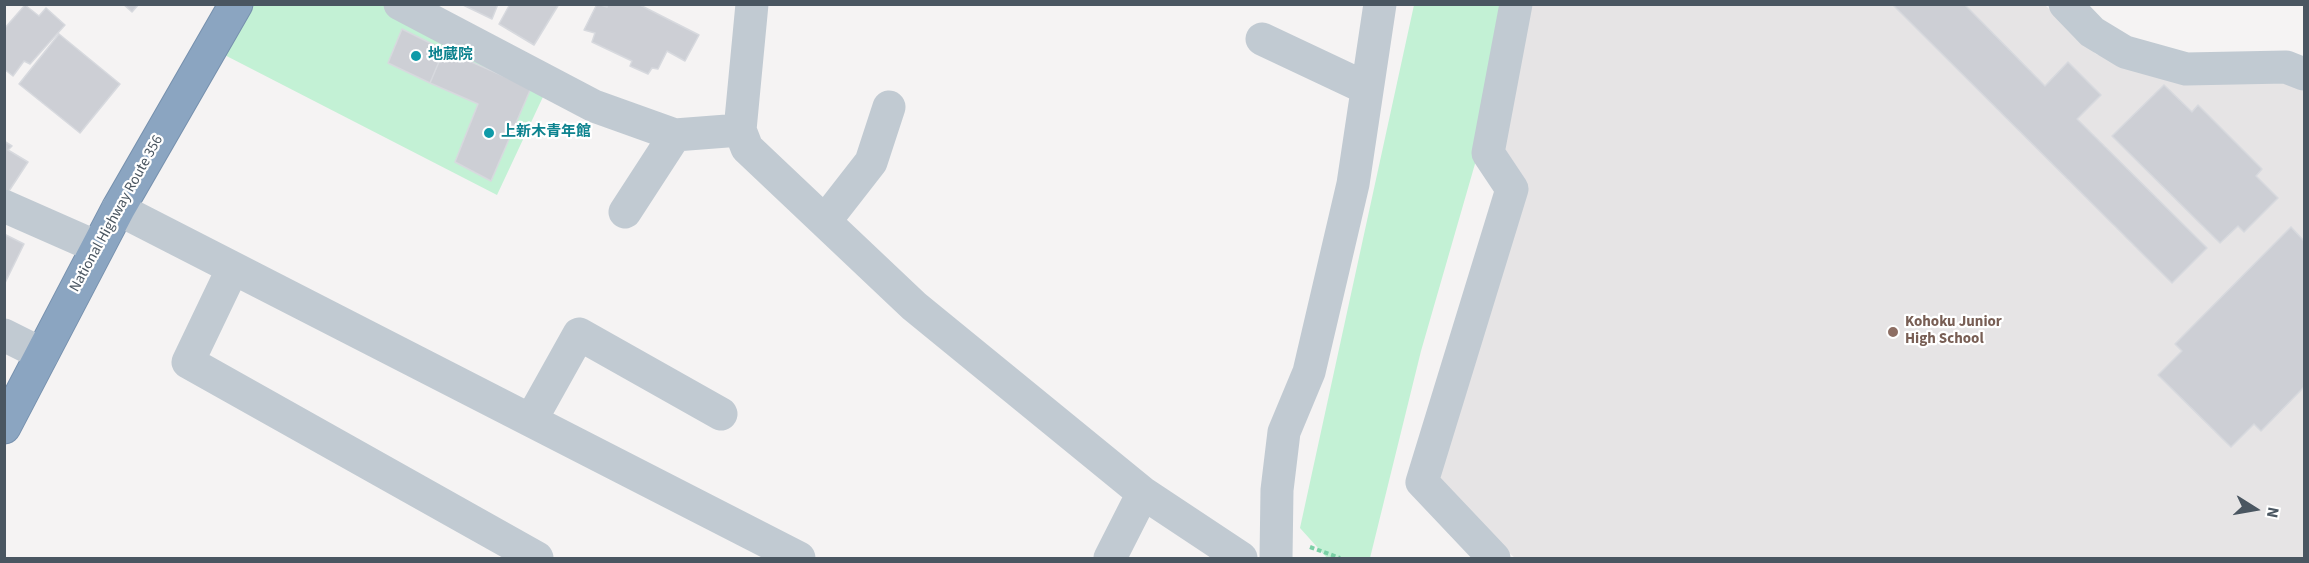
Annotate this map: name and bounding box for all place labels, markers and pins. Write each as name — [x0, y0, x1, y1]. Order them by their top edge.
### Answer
place label: 地蔵院 — [428, 47, 473, 65]
marker: 地蔵院 — [409, 49, 423, 63]
place label: 上新木青年館 — [501, 124, 591, 142]
marker: 上新木青年館 — [482, 126, 496, 140]
place label: Kohoku Junior High School — [1905, 314, 2002, 349]
marker: Kohoku Junior High School — [1886, 325, 1900, 339]

